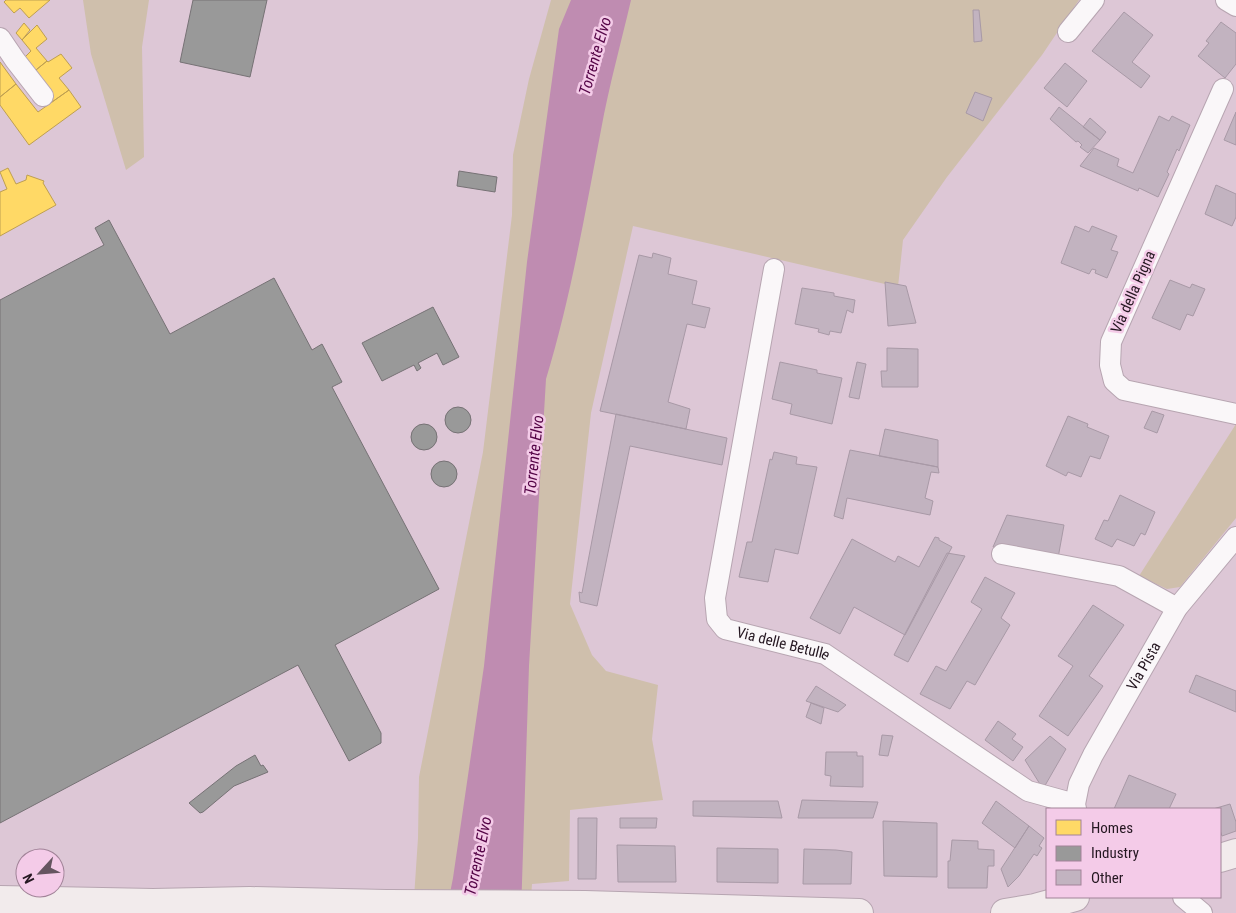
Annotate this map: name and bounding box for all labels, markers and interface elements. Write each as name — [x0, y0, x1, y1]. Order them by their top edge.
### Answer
water label: Torrente Elvo — [575, 15, 615, 97]
street label: Via della Pigna — [1107, 248, 1159, 336]
water label: Torrente Elvo — [520, 414, 548, 496]
street label: Via delle Betulle — [735, 623, 834, 664]
street label: Via Pista — [1123, 639, 1165, 694]
legend — [1046, 808, 1221, 898]
water label: Torrente Elvo — [460, 815, 496, 897]
text: Homes — [1091, 819, 1133, 837]
text: Industry — [1091, 844, 1139, 862]
north arrow — [15, 848, 65, 898]
text: Other — [1091, 869, 1124, 887]
text: N — [19, 871, 37, 886]

